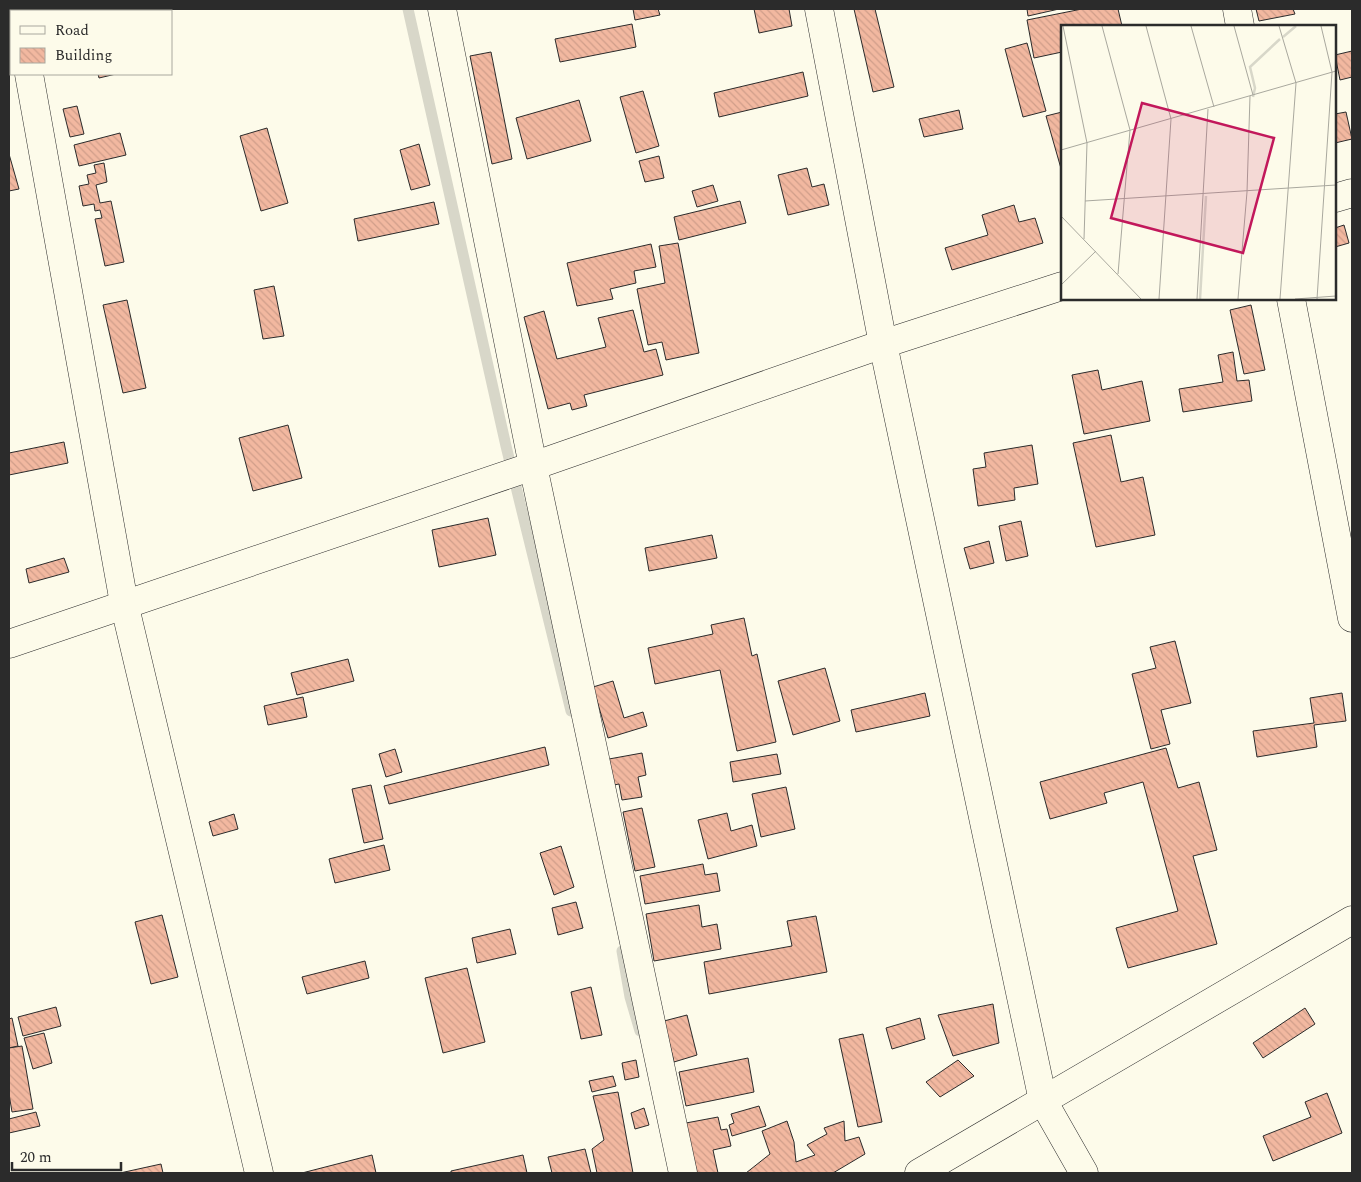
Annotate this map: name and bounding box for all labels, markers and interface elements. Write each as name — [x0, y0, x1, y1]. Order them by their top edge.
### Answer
legend — [10, 10, 172, 75]
text: Road — [55, 19, 89, 42]
inset map — [1061, 25, 1336, 300]
text: Building — [55, 44, 112, 67]
scale bar — [12, 1140, 121, 1172]
text: 20 m — [20, 1146, 52, 1169]

